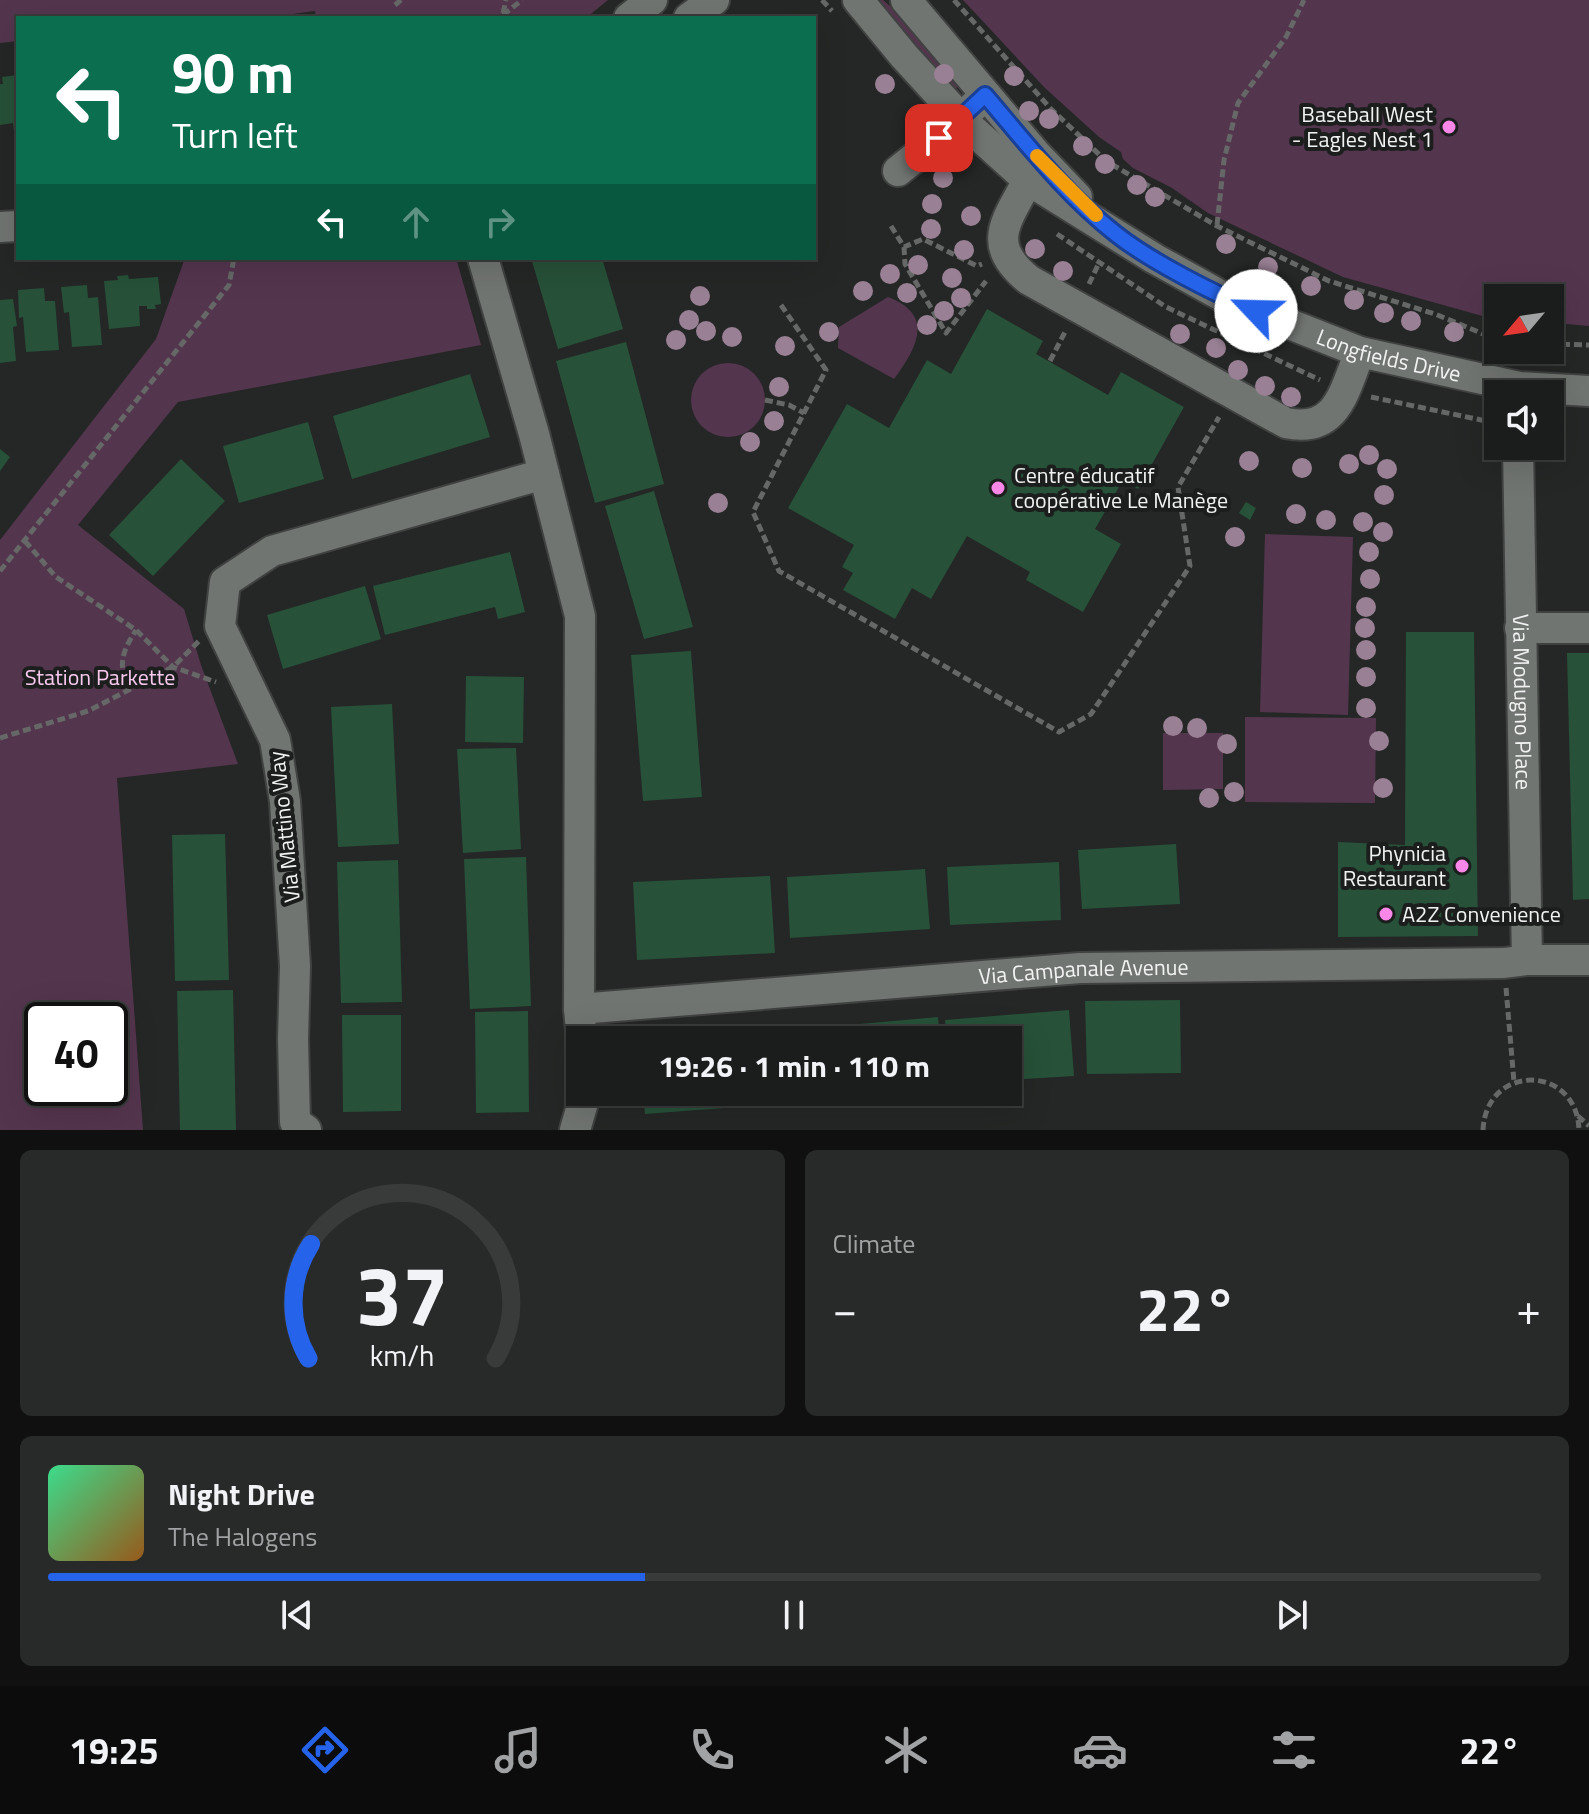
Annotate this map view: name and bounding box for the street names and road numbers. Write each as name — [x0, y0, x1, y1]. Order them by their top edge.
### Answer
street label: Longfields Drive — [1312, 319, 1464, 391]
street label: Via Modugno Place — [1504, 614, 1541, 790]
street label: Via Mattino Way — [259, 749, 309, 904]
street label: Via Campanale Avenue — [977, 950, 1189, 993]

